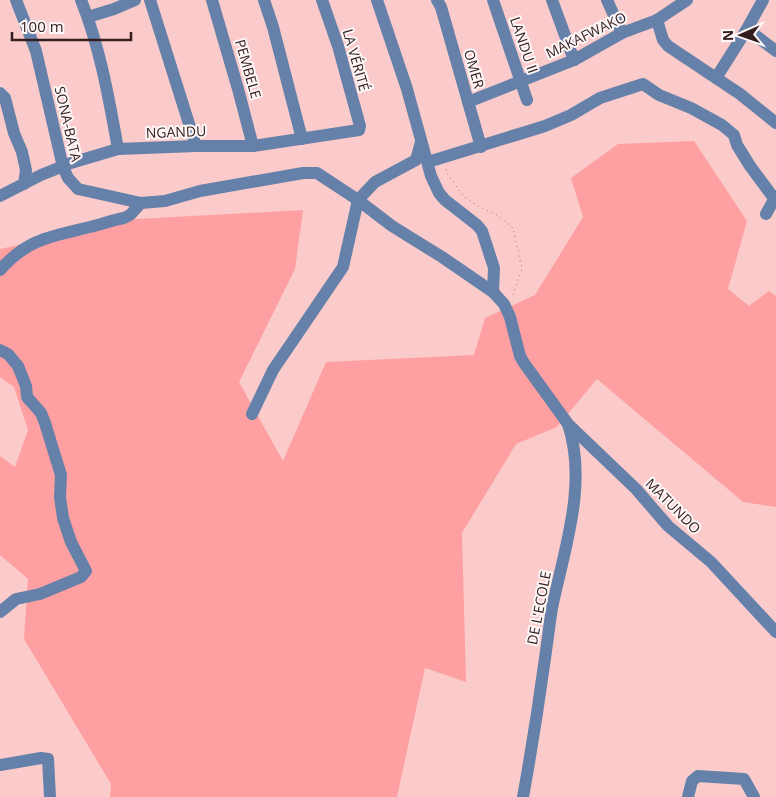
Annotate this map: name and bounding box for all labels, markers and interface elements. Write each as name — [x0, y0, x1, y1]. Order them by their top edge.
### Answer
street label: MAKAFWAKO — [542, 7, 629, 62]
scale bar — [12, 10, 131, 42]
north arrow — [716, 10, 766, 60]
street label: LANDU II — [506, 14, 543, 76]
text: 100 m — [20, 16, 64, 36]
street label: LA VÉRITÉ — [339, 26, 374, 93]
text: N — [718, 29, 737, 41]
street label: PEMBELE — [231, 37, 266, 101]
street label: OMER — [460, 47, 489, 91]
street label: SONA-BATA — [51, 84, 86, 164]
street label: NGANDU — [145, 121, 207, 142]
street label: MATUNDO — [642, 474, 705, 538]
street label: DE L'ECOLE — [522, 570, 555, 646]

